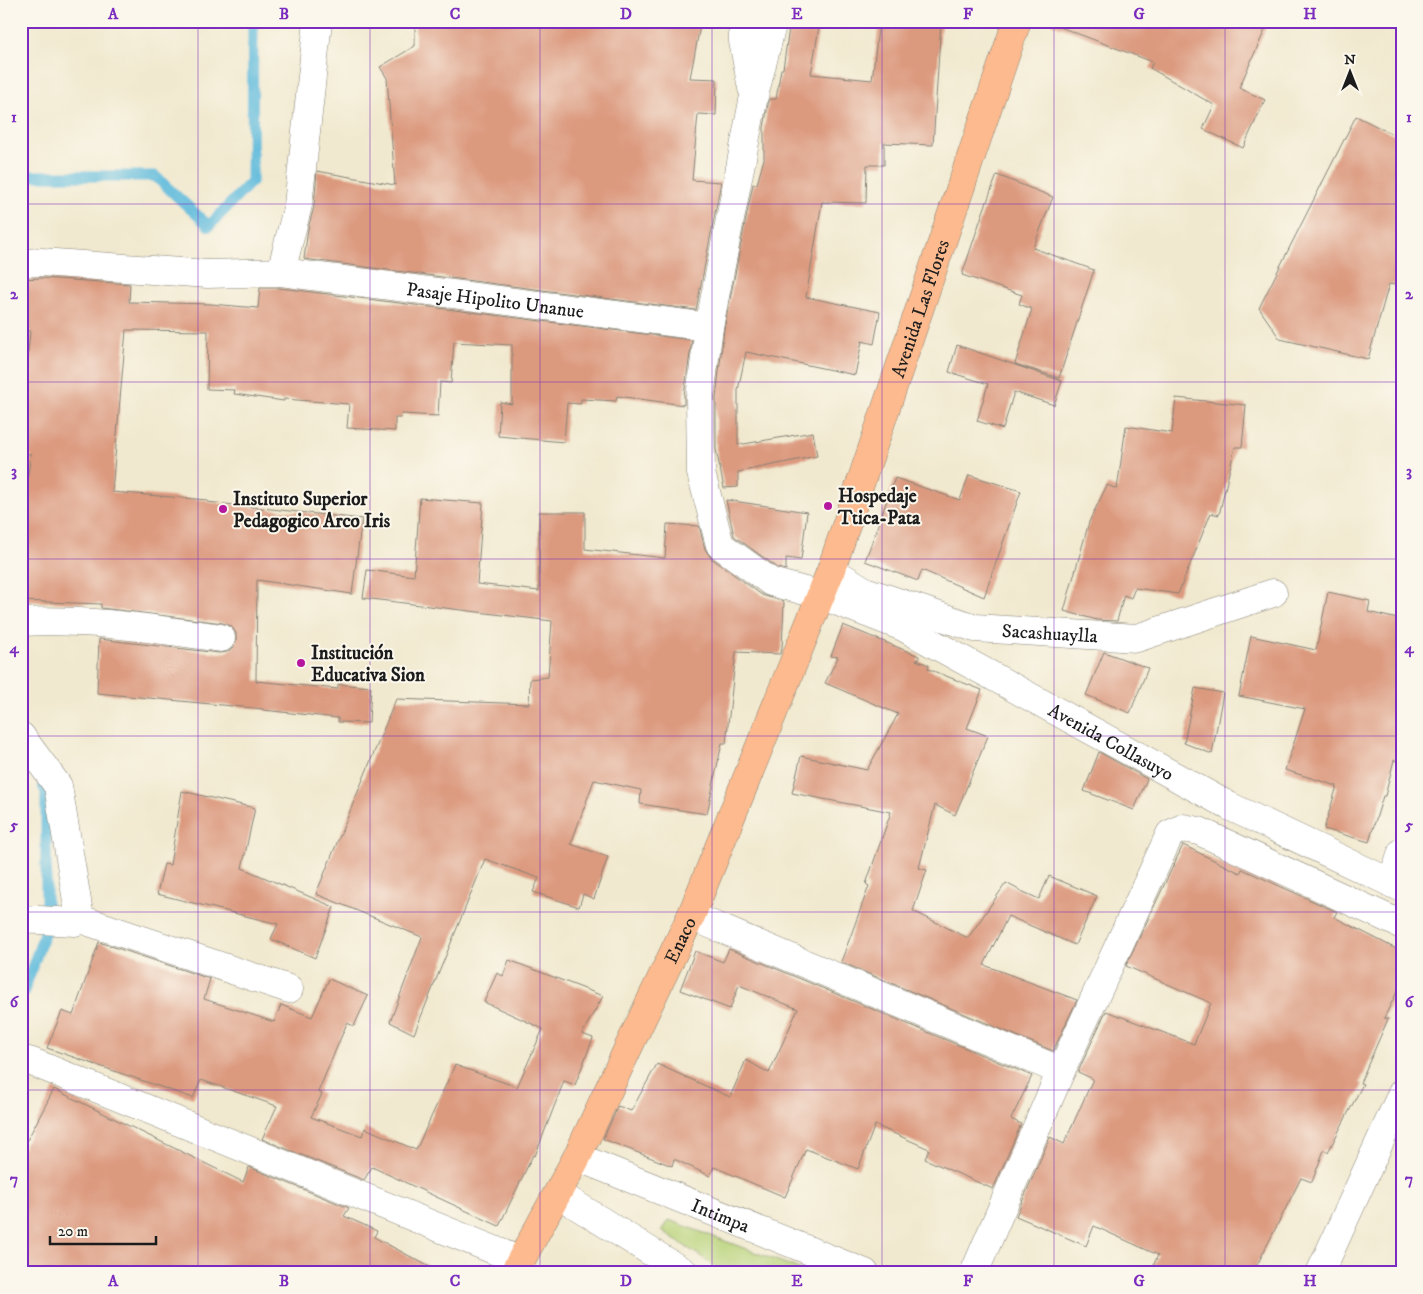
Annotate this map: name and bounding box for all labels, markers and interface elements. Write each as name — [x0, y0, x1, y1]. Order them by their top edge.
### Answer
text: A — [107, 4, 119, 24]
text: B — [279, 4, 289, 24]
text: C — [450, 4, 460, 24]
text: D — [620, 4, 632, 24]
text: E — [791, 4, 803, 24]
text: F — [963, 4, 973, 24]
text: G — [1133, 4, 1145, 24]
text: H — [1303, 4, 1317, 24]
north arrow — [1326, 48, 1376, 98]
text: N — [1344, 51, 1356, 69]
text: 1 — [11, 107, 17, 127]
text: 1 — [1406, 107, 1412, 127]
street label: Avenida Las Flores — [887, 237, 955, 381]
street label: Pasaje Hipolito Unanue — [405, 278, 585, 324]
text: 2 — [10, 284, 19, 304]
text: 2 — [1405, 284, 1414, 304]
text: 3 — [11, 461, 17, 481]
text: 3 — [1406, 461, 1412, 481]
place label: Hospedaje Ttica-Pata — [837, 485, 921, 530]
place label: Instituto Superior Pedagogico Arco Iris — [233, 488, 391, 533]
marker: Hospedaje Ttica-Pata — [822, 500, 834, 512]
marker: Instituto Superior Pedagogico Arco Iris — [217, 503, 229, 515]
street label: Sacashuaylla — [1001, 620, 1098, 649]
text: 4 — [8, 638, 19, 658]
text: 4 — [1403, 638, 1414, 658]
place label: Institución Educativa Sion — [311, 642, 426, 687]
marker: Institución Educativa Sion — [295, 657, 307, 669]
street label: Avenida Collasuyo — [1044, 699, 1177, 786]
text: 5 — [9, 815, 18, 835]
text: 5 — [1404, 815, 1413, 835]
street label: Enaco — [660, 914, 702, 968]
text: 6 — [10, 992, 20, 1012]
text: 6 — [1405, 992, 1415, 1012]
text: 7 — [10, 1169, 18, 1189]
text: 7 — [1405, 1169, 1413, 1189]
street label: Intimpa — [688, 1194, 753, 1238]
scale bar — [50, 1214, 156, 1246]
text: 20 m — [58, 1222, 88, 1241]
text: A — [107, 1271, 119, 1291]
text: B — [279, 1271, 289, 1291]
text: C — [450, 1271, 460, 1291]
text: D — [620, 1271, 632, 1291]
text: E — [791, 1271, 803, 1291]
text: F — [963, 1271, 973, 1291]
text: G — [1133, 1271, 1145, 1291]
text: H — [1303, 1271, 1317, 1291]

